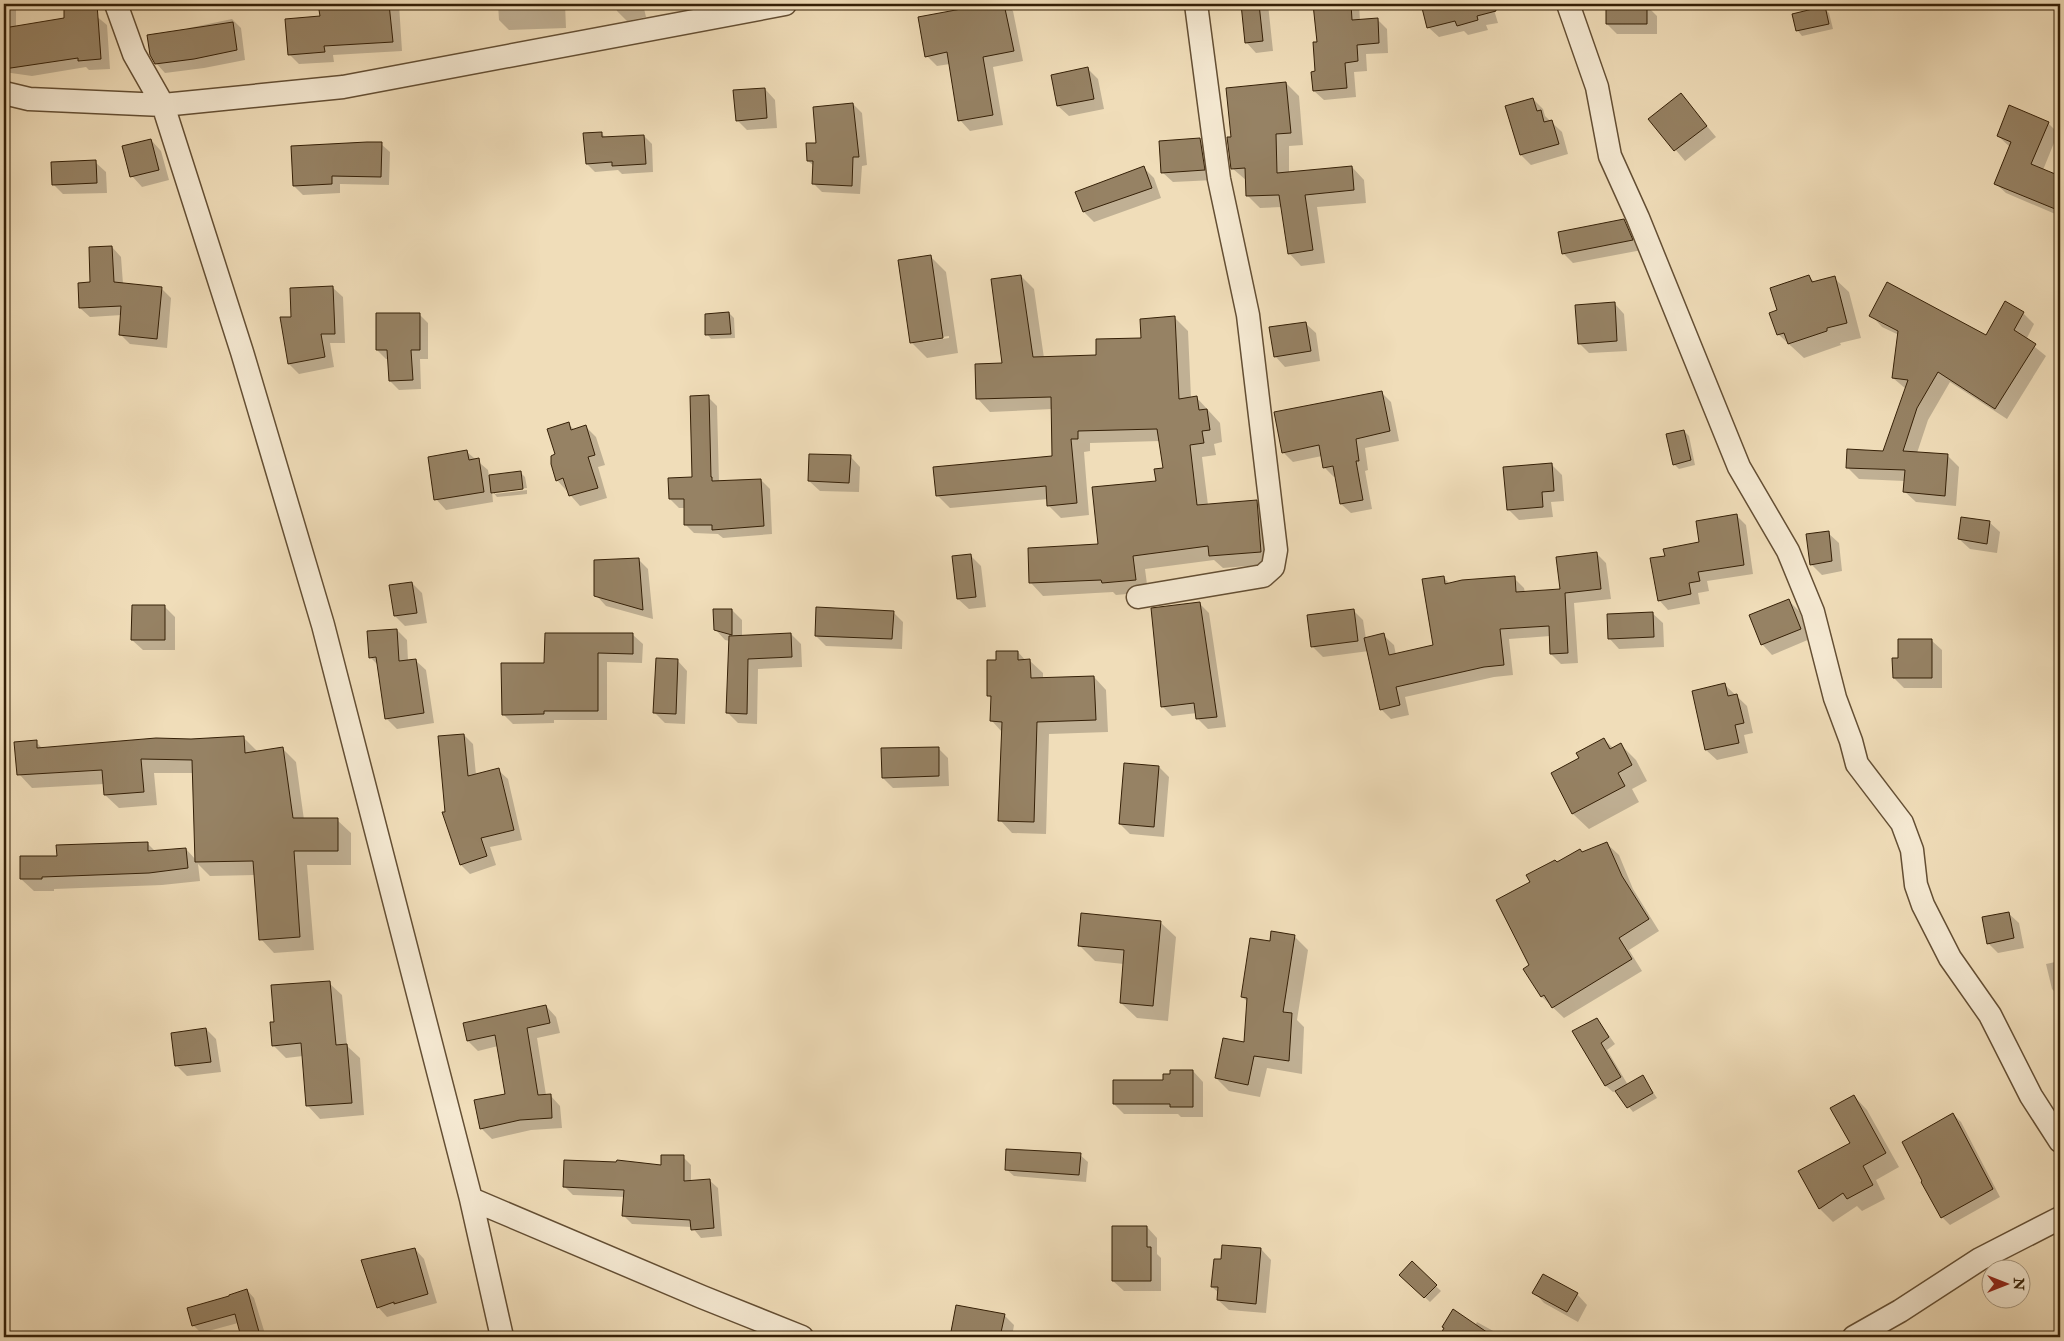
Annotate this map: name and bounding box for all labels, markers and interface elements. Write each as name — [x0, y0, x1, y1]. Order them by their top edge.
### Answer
north arrow — [1982, 1258, 2032, 1308]
text: N — [2010, 1277, 2027, 1291]

